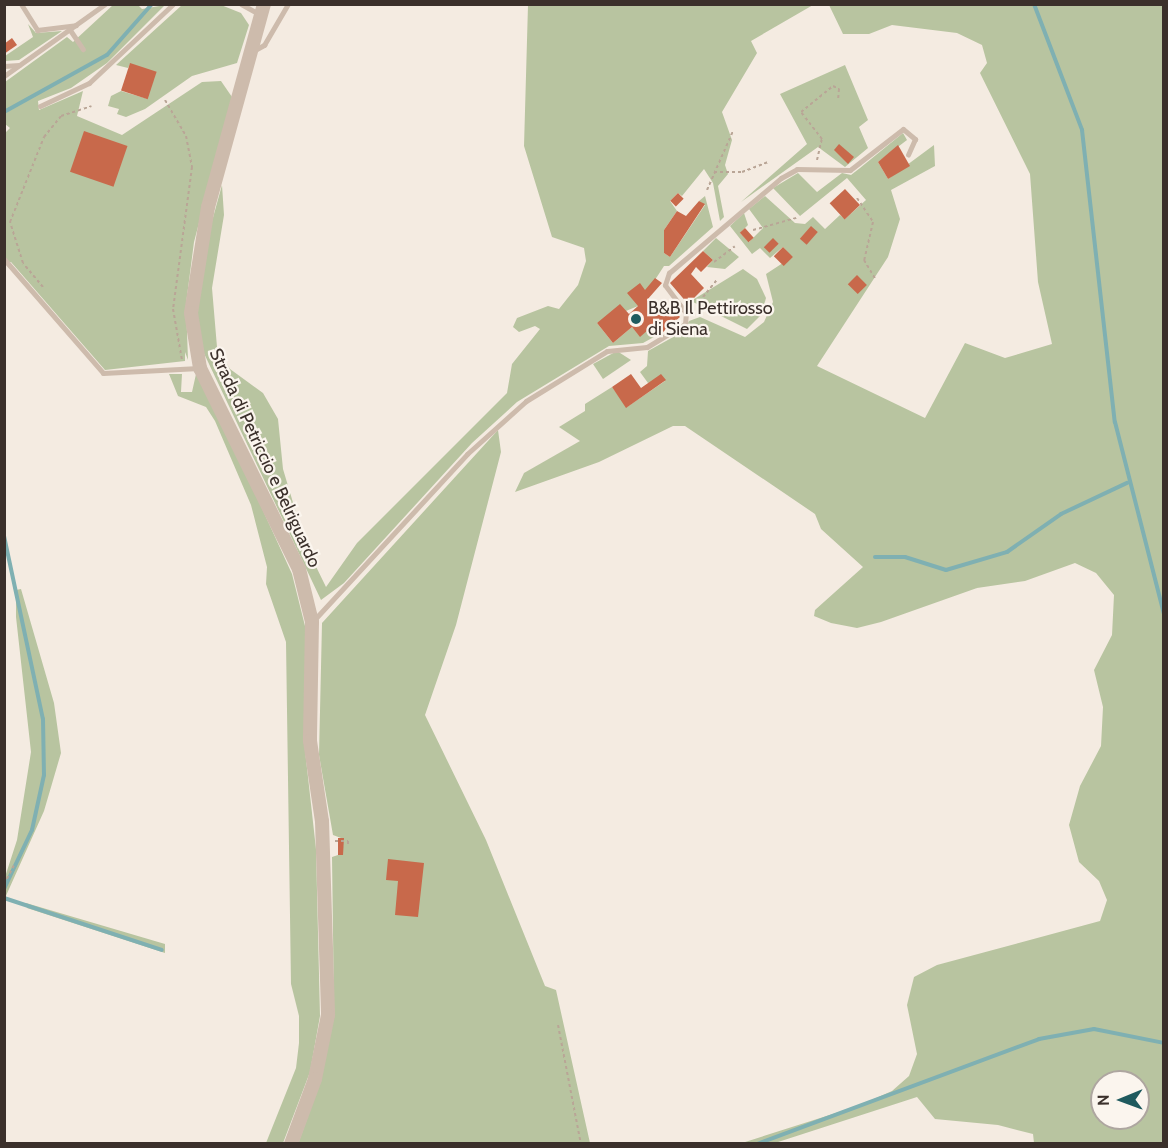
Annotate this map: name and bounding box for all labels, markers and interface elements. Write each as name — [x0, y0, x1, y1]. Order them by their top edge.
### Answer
place label: B&B Il Pettirosso di Siena — [648, 298, 773, 340]
marker: B&B Il Pettirosso di Siena — [629, 312, 643, 326]
street label: Strada di Petriccio e Belriguardo — [205, 345, 325, 571]
north arrow — [1090, 1070, 1150, 1130]
text: N — [1094, 1094, 1113, 1106]

